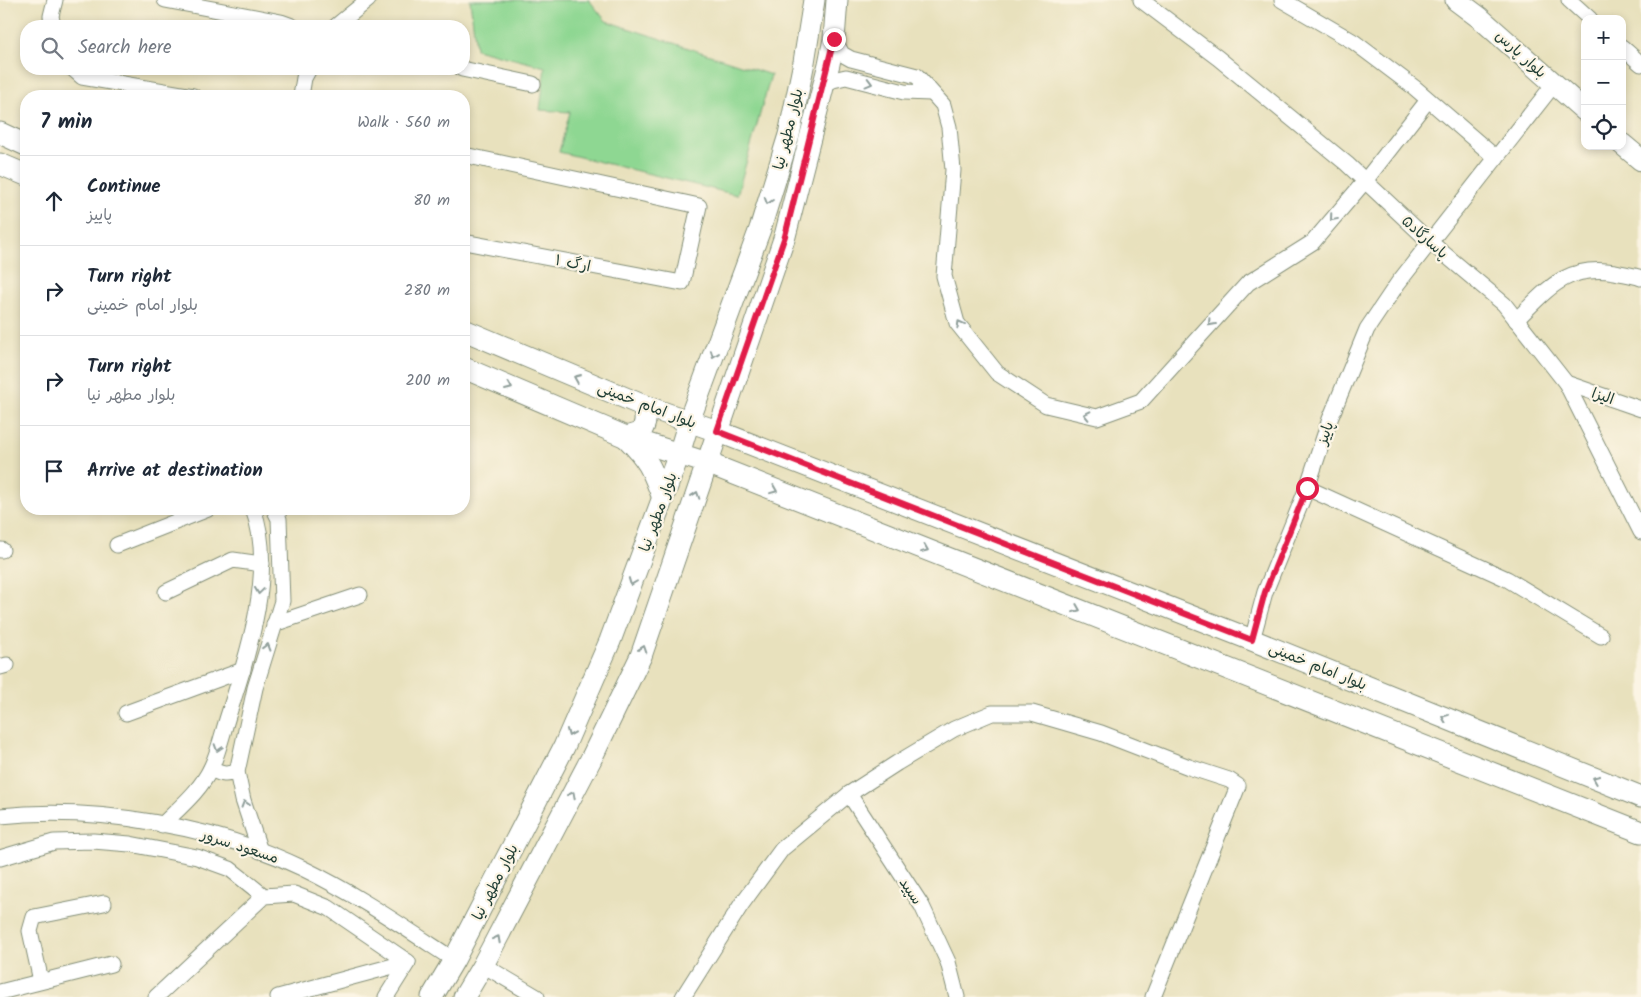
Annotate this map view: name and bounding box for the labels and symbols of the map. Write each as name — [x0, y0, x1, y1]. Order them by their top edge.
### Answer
street label: بلوار پارس — [1489, 25, 1552, 85]
route end — [823, 28, 846, 51]
one-way arrow — [864, 77, 872, 87]
street label: بلوار مطهر نیا — [767, 86, 811, 172]
one-way arrow — [764, 196, 774, 204]
street label: پاسارگاد۵ — [1395, 210, 1453, 265]
one-way arrow — [1330, 212, 1339, 221]
street label: ارگ ۱ — [553, 249, 593, 279]
one-way arrow — [1208, 318, 1217, 327]
one-way arrow — [956, 320, 966, 329]
one-way arrow — [710, 349, 720, 358]
one-way arrow — [573, 373, 582, 384]
street label: بلوار امام خمینی — [594, 376, 699, 436]
one-way arrow — [504, 381, 513, 392]
street label: الیزا — [1588, 382, 1617, 412]
one-way arrow — [1082, 410, 1091, 421]
street label: پاییز — [1310, 418, 1341, 450]
street label: بلوار مطهر نیا — [633, 469, 684, 555]
route start — [1296, 477, 1319, 500]
one-way arrow — [769, 483, 778, 494]
one-way arrow — [690, 492, 700, 500]
one-way arrow — [921, 544, 929, 554]
one-way arrow — [628, 577, 638, 586]
one-way arrow — [254, 587, 265, 595]
one-way arrow — [1072, 603, 1080, 613]
street label: بلوار امام خمینی — [1265, 636, 1370, 698]
one-way arrow — [262, 643, 272, 651]
one-way arrow — [637, 645, 647, 654]
one-way arrow — [1441, 714, 1450, 724]
one-way arrow — [566, 728, 577, 737]
one-way arrow — [213, 743, 223, 751]
one-way arrow — [1592, 775, 1601, 785]
one-way arrow — [566, 791, 576, 800]
one-way arrow — [240, 801, 250, 809]
street label: مسعود سرور — [197, 823, 282, 871]
street label: بلوار مطهر نیا — [466, 840, 525, 925]
street label: سپید — [892, 873, 928, 910]
one-way arrow — [491, 935, 501, 944]

